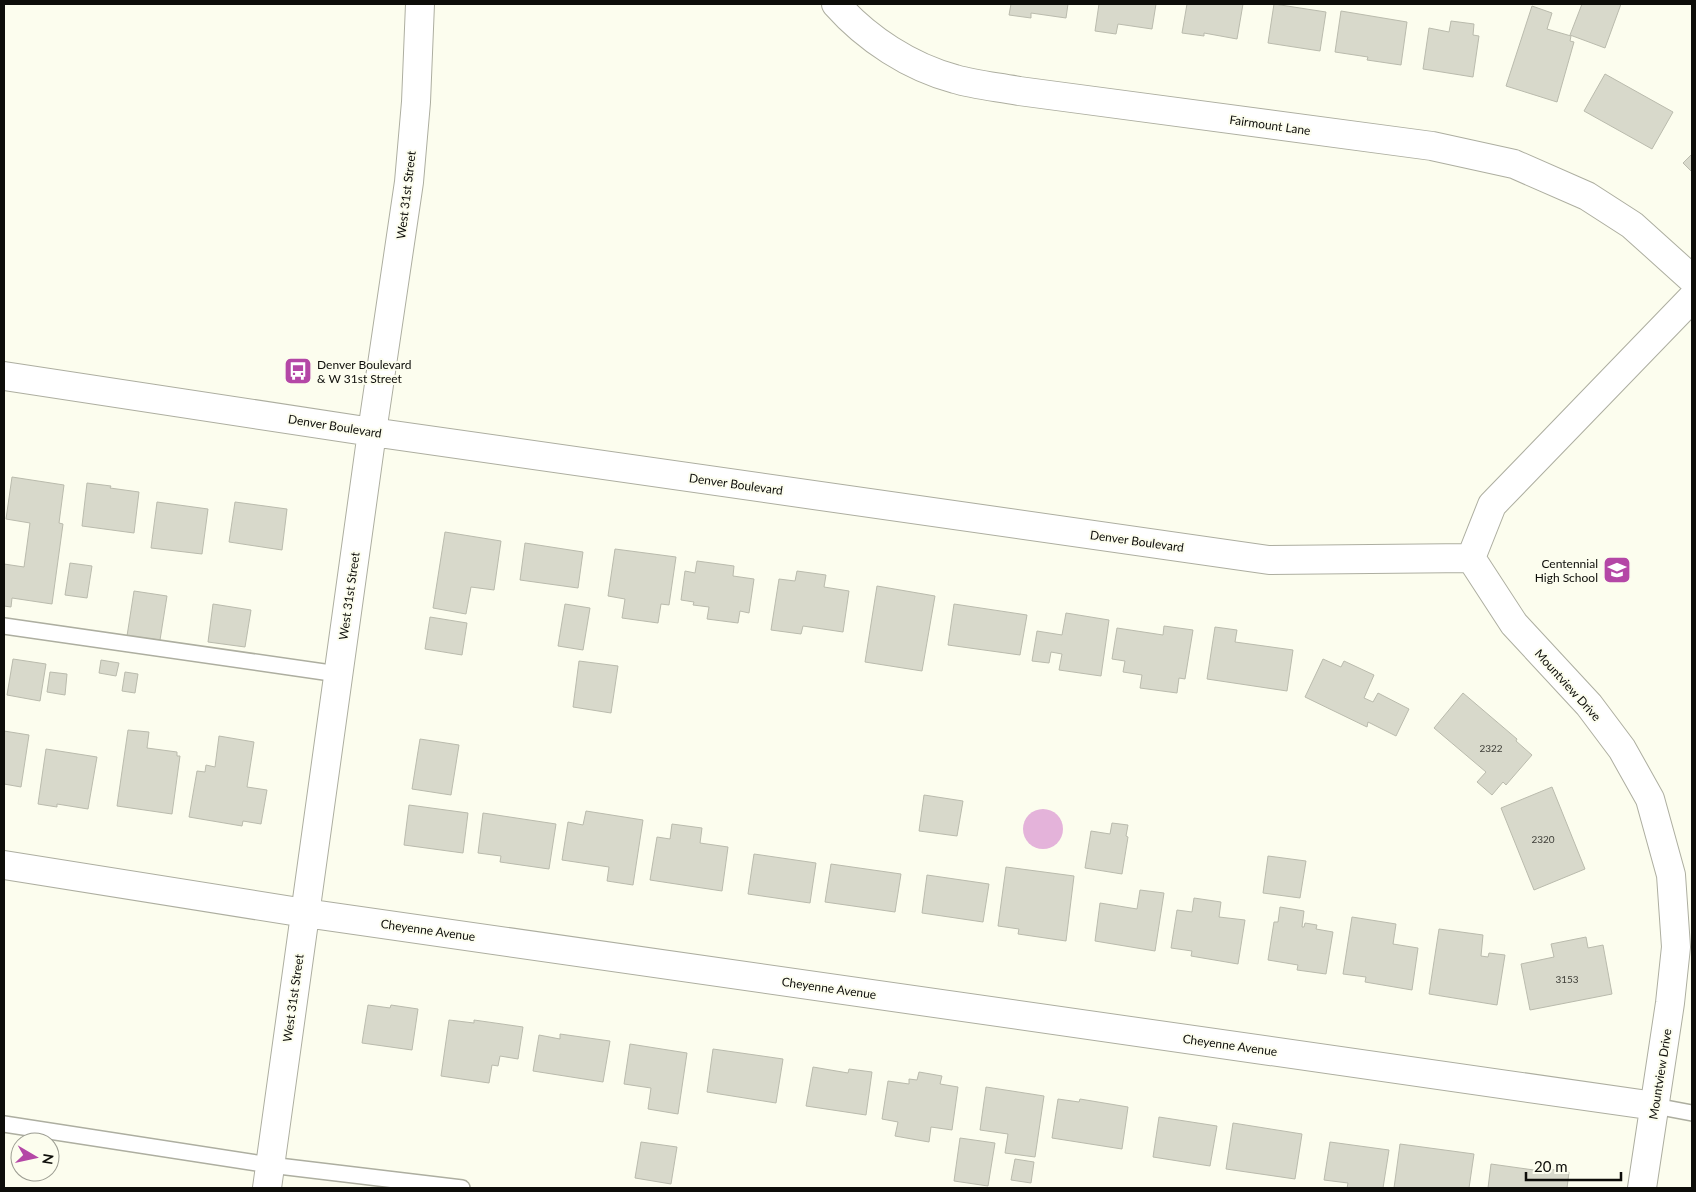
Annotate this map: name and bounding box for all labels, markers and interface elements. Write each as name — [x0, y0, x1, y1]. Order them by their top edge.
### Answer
street label: Fairmount Lane — [1229, 112, 1311, 138]
street label: West 31st Street — [393, 149, 419, 240]
bus stop icon: Denver Boulevard & W 31st Street — [283, 356, 313, 386]
place label: Denver Boulevard & W 31st Street — [317, 357, 412, 386]
street label: Denver Boulevard — [287, 411, 383, 441]
street label: Denver Boulevard — [688, 470, 784, 498]
street label: Denver Boulevard — [1089, 527, 1185, 555]
street label: West 31st Street — [335, 550, 363, 641]
school or university icon: Centennial High School — [1602, 555, 1632, 585]
place label: Centennial High School — [1535, 556, 1598, 585]
street label: Mountview Drive — [1532, 646, 1604, 724]
house number: 2322 — [1479, 742, 1503, 754]
house number: 2320 — [1531, 833, 1555, 845]
street label: Cheyenne Avenue — [380, 916, 476, 944]
street label: West 31st Street — [279, 952, 307, 1043]
house number: 3153 — [1555, 973, 1579, 985]
street label: Cheyenne Avenue — [781, 974, 877, 1002]
street label: Mountview Drive — [1645, 1028, 1675, 1120]
street label: Cheyenne Avenue — [1182, 1031, 1278, 1059]
north arrow — [10, 1132, 60, 1182]
scale bar — [1526, 1150, 1621, 1182]
text: N — [39, 1152, 58, 1166]
text: 20 m — [1534, 1157, 1568, 1175]

